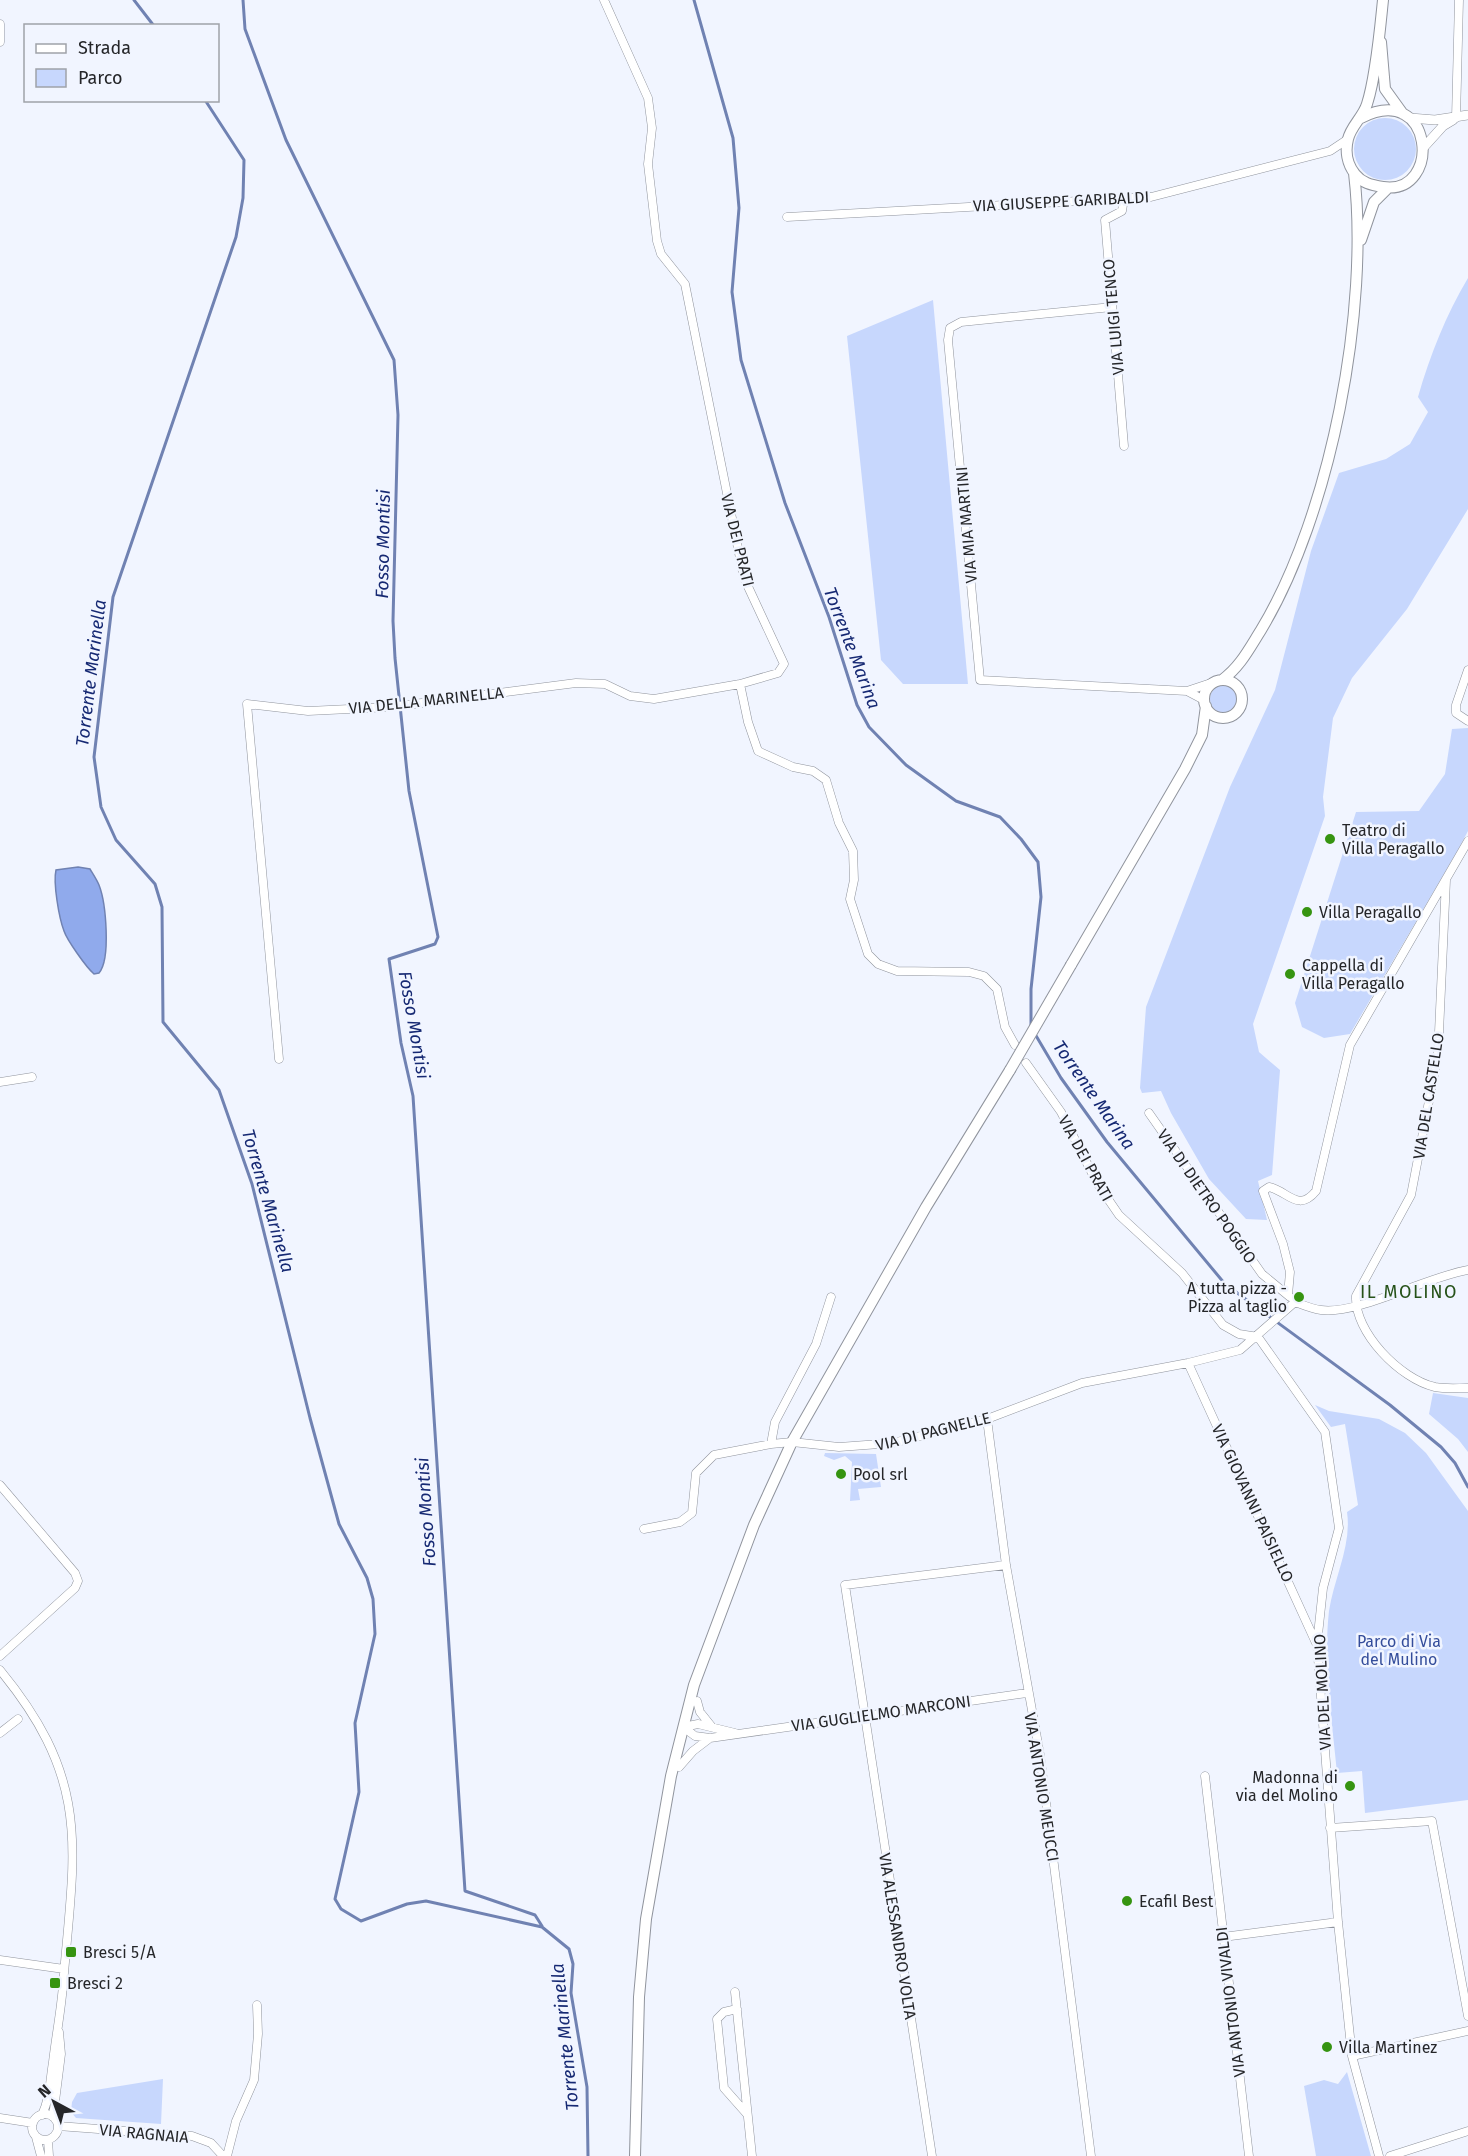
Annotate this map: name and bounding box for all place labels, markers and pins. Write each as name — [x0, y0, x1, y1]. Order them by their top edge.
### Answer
place label: Teatro di Villa Peragallo — [1342, 821, 1445, 858]
marker: Teatro di Villa Peragallo — [1323, 832, 1337, 846]
place label: Villa Peragallo — [1319, 903, 1422, 922]
marker: Villa Peragallo — [1300, 905, 1314, 919]
place label: Cappella di Villa Peragallo — [1302, 956, 1405, 993]
marker: Cappella di Villa Peragallo — [1283, 967, 1297, 981]
place label: A tutta pizza - Pizza al taglio — [1187, 1279, 1287, 1316]
marker: A tutta pizza - Pizza al taglio — [1292, 1290, 1306, 1304]
place label: Pool srl — [853, 1465, 908, 1484]
marker: Pool srl — [834, 1467, 848, 1481]
place label: Madonna di via del Molino — [1236, 1768, 1338, 1805]
marker: Madonna di via del Molino — [1343, 1779, 1357, 1793]
place label: Ecafil Best — [1139, 1892, 1213, 1911]
marker: Ecafil Best — [1120, 1894, 1134, 1908]
place label: Bresci 5/A — [83, 1943, 157, 1962]
marker: Bresci 5/A — [64, 1945, 78, 1959]
place label: Bresci 2 — [67, 1974, 123, 1993]
marker: Bresci 2 — [48, 1976, 62, 1990]
place label: Villa Martinez — [1339, 2038, 1437, 2057]
marker: Villa Martinez — [1320, 2040, 1334, 2054]

